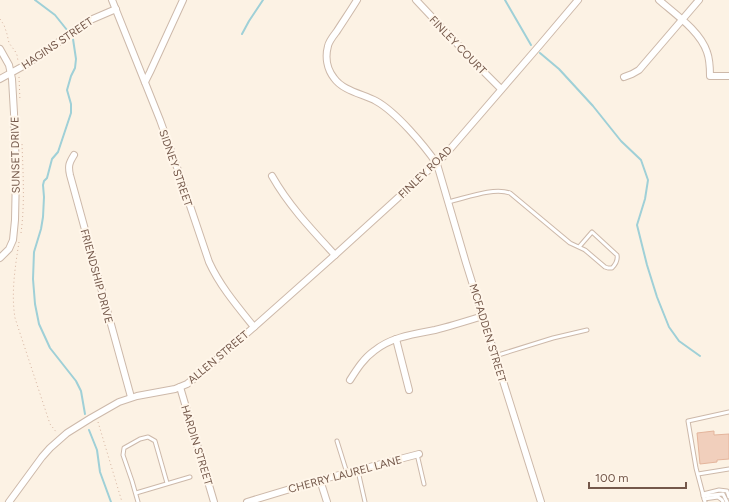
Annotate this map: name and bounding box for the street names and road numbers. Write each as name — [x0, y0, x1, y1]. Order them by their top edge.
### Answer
street label: FINLEY COURT — [426, 13, 489, 77]
street label: HAGINS STREET — [19, 15, 95, 72]
street label: SUNSET DRIVE — [8, 117, 23, 193]
street label: SIDNEY STREET — [156, 128, 195, 208]
street label: FINLEY ROAD — [396, 143, 455, 201]
street label: FRIENDSHIP DRIVE — [78, 228, 115, 325]
street label: MCFADDEN STREET — [466, 282, 509, 384]
street label: ALLEN STREET — [185, 328, 251, 387]
street label: HARDIN STREET — [178, 403, 215, 487]
street label: CHERRY LAUREL LANE — [287, 453, 403, 496]

